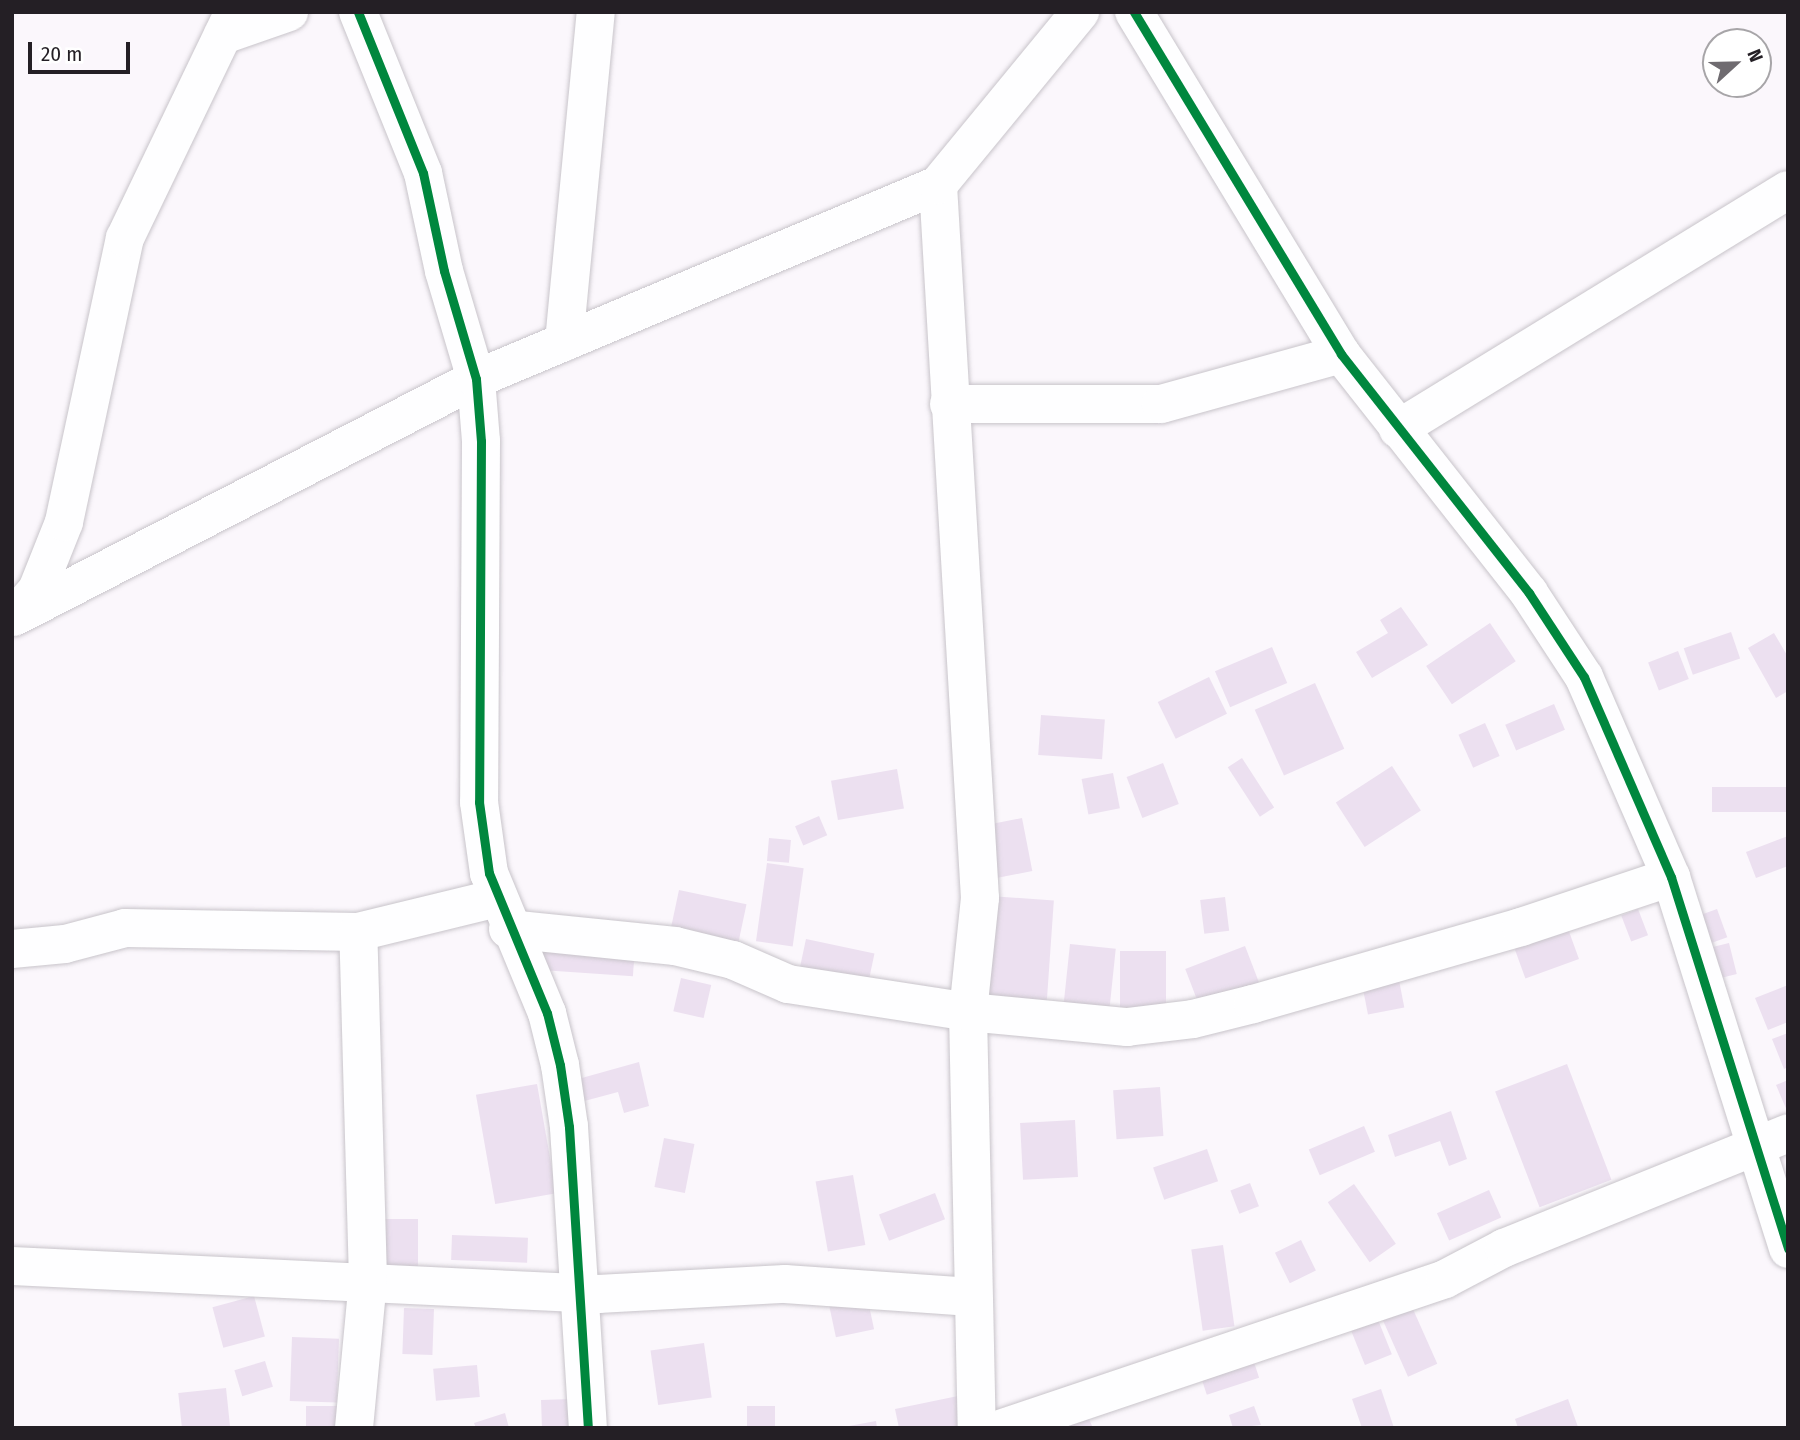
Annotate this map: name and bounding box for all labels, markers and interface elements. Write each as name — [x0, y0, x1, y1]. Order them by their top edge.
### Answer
scale bar — [32, 28, 133, 72]
north arrow — [1702, 28, 1772, 98]
text: 20 m — [41, 41, 82, 67]
text: N — [1742, 46, 1768, 65]

